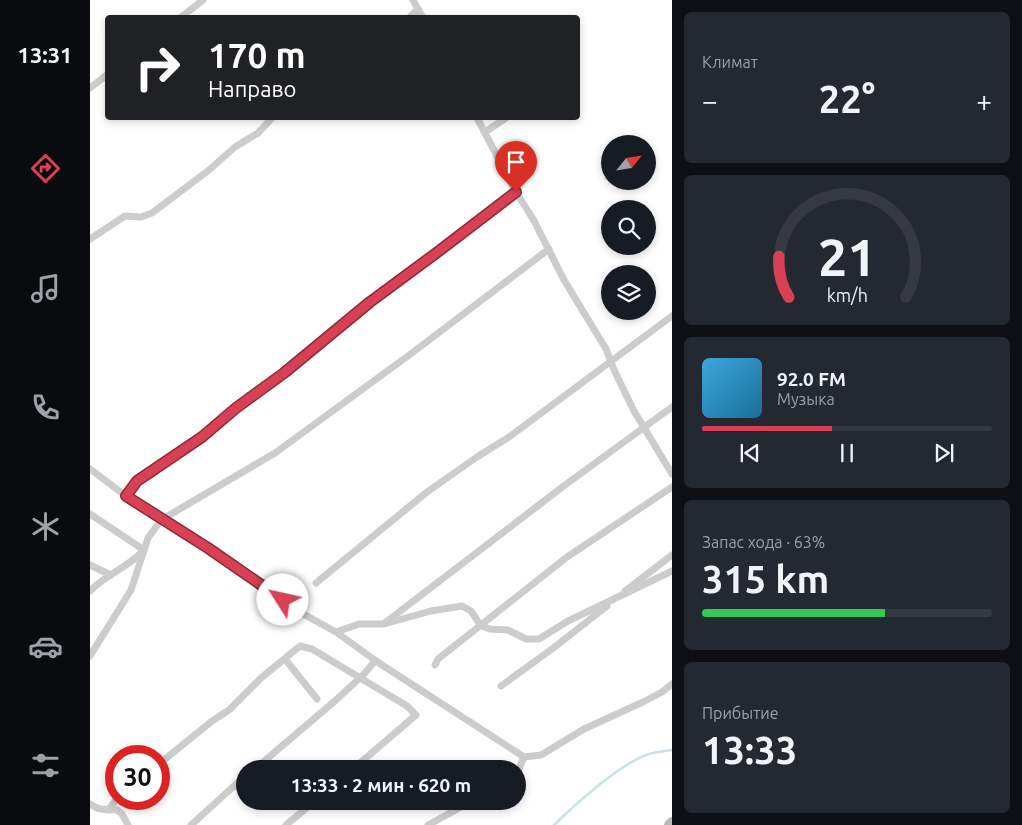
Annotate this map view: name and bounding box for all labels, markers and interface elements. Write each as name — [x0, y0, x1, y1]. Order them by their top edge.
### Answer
icon: right — [125, 35, 190, 100]
text: 170 m — [208, 35, 306, 75]
text: 13:31 — [17, 42, 73, 67]
text: Климат — [702, 53, 758, 71]
text: Направо — [208, 76, 296, 101]
text: 22° — [819, 78, 875, 120]
text: − — [702, 85, 718, 116]
text: + — [976, 85, 992, 116]
north arrow — [601, 135, 656, 190]
map controls — [601, 135, 656, 320]
pin — [495, 141, 537, 192]
icon: arrive — [502, 148, 530, 176]
icon: directions — [28, 151, 63, 186]
button: search — [601, 200, 656, 255]
text: 21 — [818, 228, 876, 286]
button: layers — [601, 265, 656, 320]
icon: music — [28, 271, 63, 306]
text: km/h — [826, 285, 868, 305]
text: 92.0 FM — [777, 368, 846, 390]
icon: phone — [28, 390, 63, 425]
text: Музыка — [777, 390, 835, 408]
icon: previous — [736, 439, 764, 467]
icon: pause — [833, 439, 861, 467]
icon: next — [930, 439, 958, 467]
icon: climate — [28, 509, 63, 544]
text: Запас хода · 63% — [702, 533, 825, 551]
text: 315 km — [702, 558, 829, 600]
position arrow — [256, 573, 308, 625]
icon: car — [28, 629, 63, 664]
text: Прибытие — [702, 704, 779, 722]
text: 13:33 — [702, 729, 797, 771]
speed limit sign: 30 — [105, 745, 170, 810]
icon: filters — [28, 748, 63, 783]
text: 13:33 · 2 мин · 620 m — [291, 774, 471, 796]

